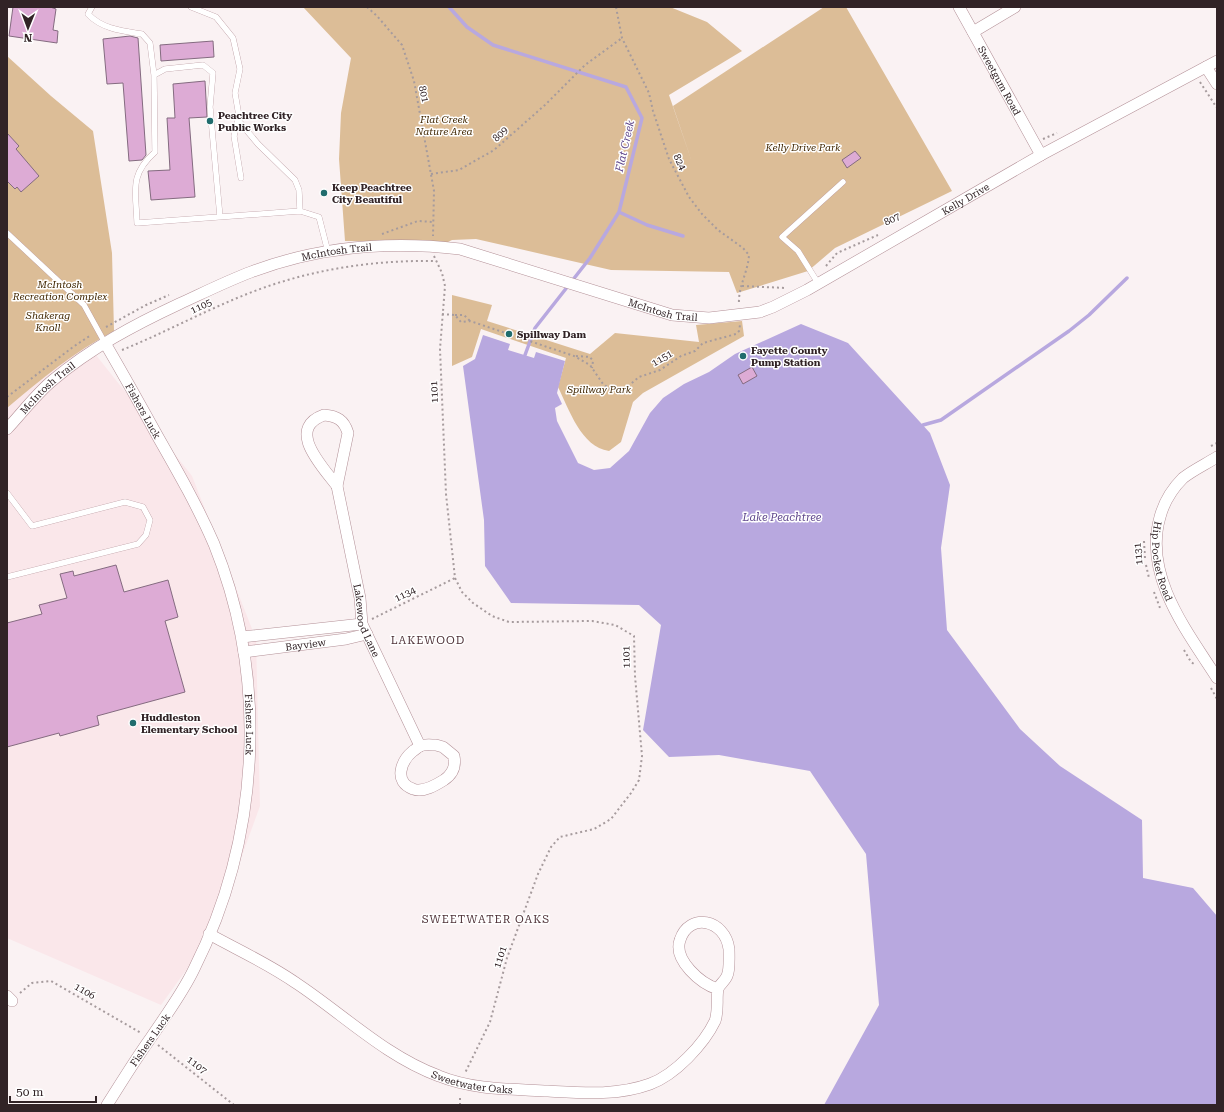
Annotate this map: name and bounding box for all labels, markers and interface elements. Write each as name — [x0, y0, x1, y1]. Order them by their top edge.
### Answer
north arrow — [8, 8, 48, 48]
text: N — [23, 31, 32, 44]
street label: Sweetgum Road — [976, 44, 1024, 117]
street label: 801 — [417, 85, 431, 104]
place label: Peachtree City Public Works — [218, 110, 292, 133]
park label: Flat Creek Nature Area — [414, 114, 473, 137]
marker: Peachtree City Public Works — [205, 116, 215, 126]
water label: Flat Creek — [613, 119, 637, 174]
street label: 809 — [490, 124, 510, 144]
park label: Kelly Drive Park — [765, 142, 841, 153]
street label: 824 — [671, 152, 689, 172]
street label: Kelly Drive — [939, 180, 992, 217]
place label: Keep Peachtree City Beautiful — [332, 182, 412, 205]
marker: Keep Peachtree City Beautiful — [319, 188, 329, 198]
street label: 807 — [882, 210, 902, 228]
street label: McIntosh Trail — [300, 241, 372, 262]
park label: McIntosh Recreation Complex — [12, 279, 107, 302]
street label: 1105 — [189, 296, 214, 316]
street label: McIntosh Trail — [627, 296, 698, 323]
park label: Shakerag Knoll — [25, 310, 70, 333]
marker: Spillway Dam — [504, 329, 514, 339]
place label: Spillway Dam — [517, 329, 586, 340]
place label: Fayette County Pump Station — [751, 345, 828, 368]
street label: 1151 — [650, 347, 675, 368]
marker: Fayette County Pump Station — [738, 351, 748, 361]
street label: McIntosh Trail — [18, 359, 77, 416]
street label: 1101 — [428, 380, 440, 403]
street label: Fishers Luck — [124, 381, 164, 441]
park label: Spillway Park — [566, 384, 632, 395]
water label: Lake Peachtree — [742, 511, 822, 524]
street label: Hip Pocket Road — [1151, 521, 1175, 603]
street label: 1131 — [1132, 542, 1144, 566]
street label: Lakewood Lane — [352, 583, 382, 659]
street label: 1134 — [393, 584, 418, 604]
district label: LAKEWOOD — [391, 634, 465, 647]
street label: Bayview — [285, 636, 327, 652]
street label: 1101 — [620, 645, 632, 668]
street label: Fishers Luck — [243, 693, 256, 756]
place label: Huddleston Elementary School — [141, 712, 238, 735]
marker: Huddleston Elementary School — [128, 718, 138, 728]
district label: SWEETWATER OAKS — [422, 913, 550, 926]
street label: 1101 — [491, 944, 509, 969]
street label: 1106 — [73, 981, 98, 1002]
street label: Fishers Luck — [128, 1011, 173, 1068]
street label: 1107 — [185, 1054, 210, 1076]
street label: Sweetwater Oaks — [430, 1068, 513, 1095]
scale bar — [10, 1078, 96, 1104]
text: 50 m — [16, 1085, 43, 1099]

